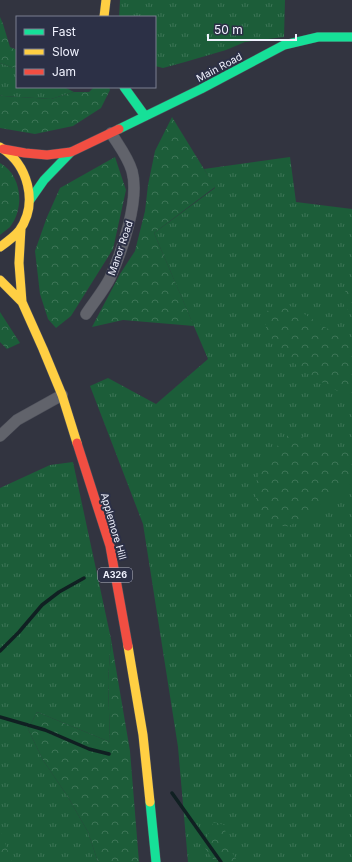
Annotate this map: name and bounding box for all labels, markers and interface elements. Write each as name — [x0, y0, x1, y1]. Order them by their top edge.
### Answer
legend — [16, 16, 156, 88]
scale bar — [208, 16, 296, 42]
text: 50 m — [214, 22, 243, 37]
text: Fast — [52, 24, 76, 39]
text: Slow — [52, 44, 80, 59]
street label: Main Road — [194, 50, 244, 84]
text: Jam — [52, 64, 76, 79]
street label: Manor Road — [105, 219, 135, 277]
street label: Applemore Hill — [99, 491, 129, 561]
road number: A326 — [98, 568, 132, 582]

